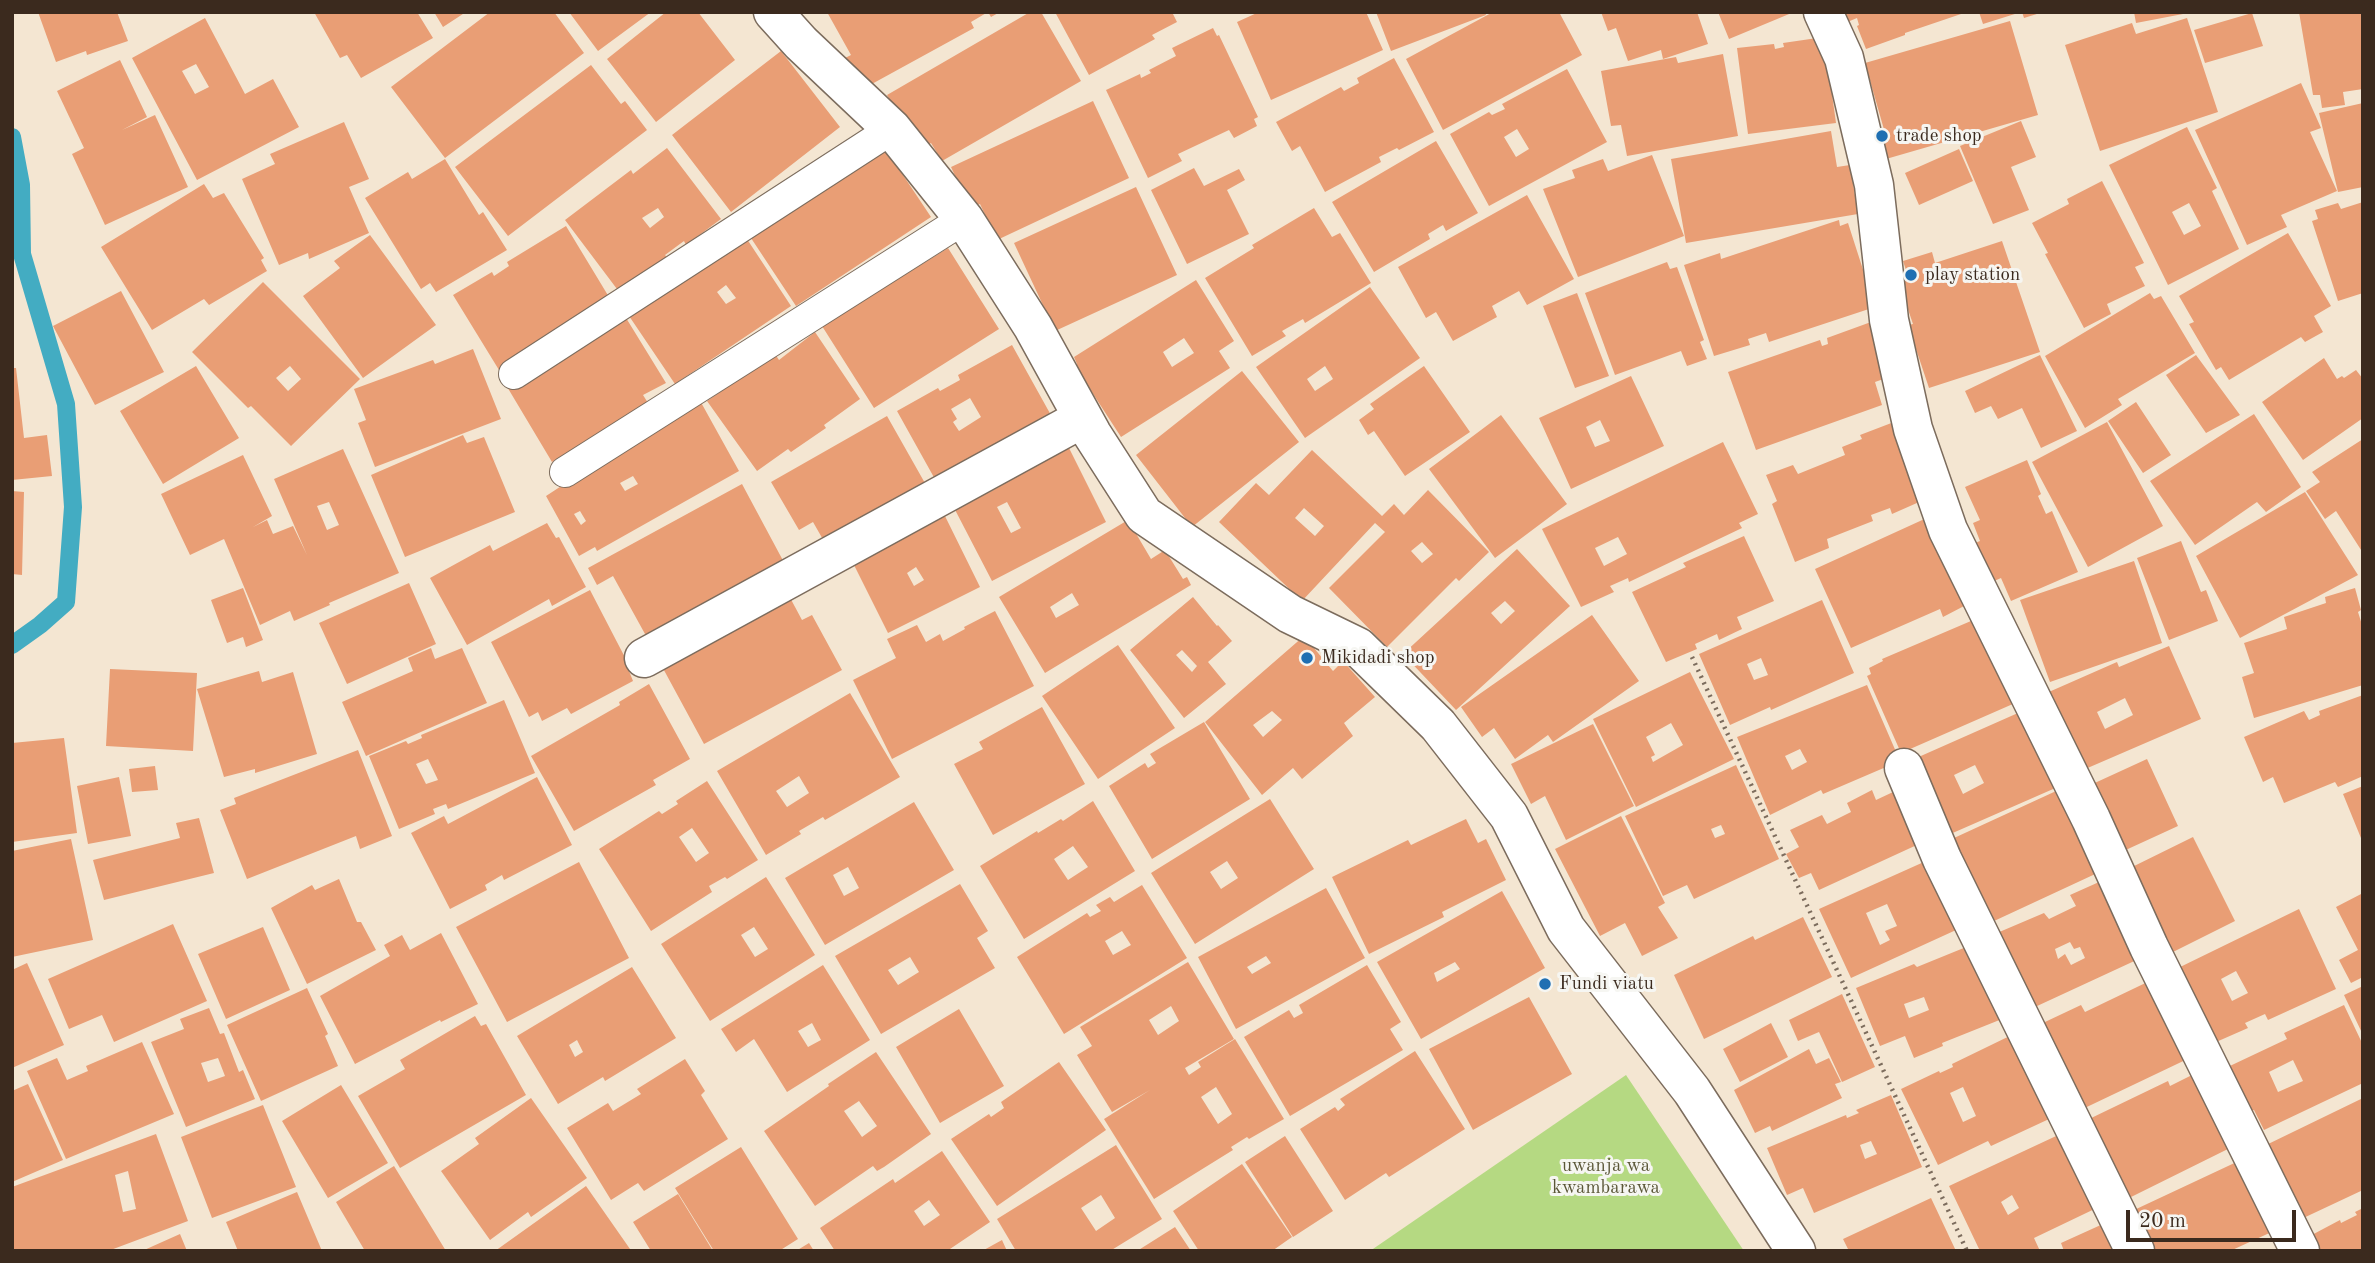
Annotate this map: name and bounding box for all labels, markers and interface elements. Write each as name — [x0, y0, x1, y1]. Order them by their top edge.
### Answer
place label: trade shop — [1896, 125, 1982, 147]
marker: trade shop — [1874, 128, 1890, 144]
place label: play station — [1925, 264, 2020, 286]
marker: play station — [1903, 267, 1919, 283]
place label: Mikidadi shop — [1321, 647, 1435, 669]
marker: Mikidadi shop — [1299, 650, 1315, 666]
place label: Fundi viatu — [1559, 973, 1654, 995]
marker: Fundi viatu — [1537, 976, 1553, 992]
park label: uwanja wa kwambarawa — [1552, 1155, 1660, 1199]
scale bar — [2130, 1196, 2300, 1240]
text: 20 m — [2139, 1211, 2186, 1232]

